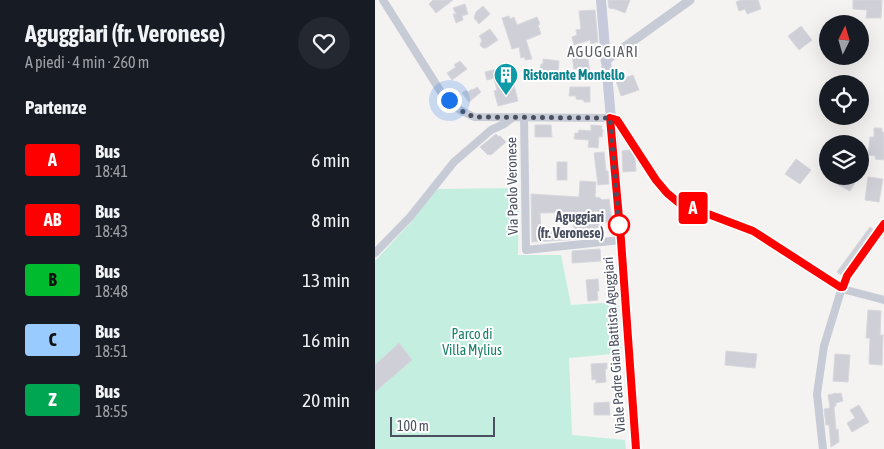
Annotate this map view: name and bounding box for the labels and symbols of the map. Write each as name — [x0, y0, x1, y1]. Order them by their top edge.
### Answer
north arrow — [819, 15, 869, 65]
district label: AGUGGIARI — [567, 43, 639, 60]
building icon: Ristorante Montello — [493, 62, 519, 96]
place label: Ristorante Montello — [523, 67, 625, 83]
your location — [437, 88, 462, 113]
street label: Via Paolo Veronese — [503, 137, 521, 235]
line badge: A — [677, 192, 709, 224]
place label: Aguggiari (fr. Veronese) — [537, 209, 604, 241]
marker: Aguggiari (fr. Veronese) — [608, 214, 630, 236]
street label: Viale Padre Gian Battista Aguggiari — [600, 256, 628, 434]
park label: Parco di Villa Mylius — [442, 326, 502, 358]
scale bar — [390, 414, 495, 437]

